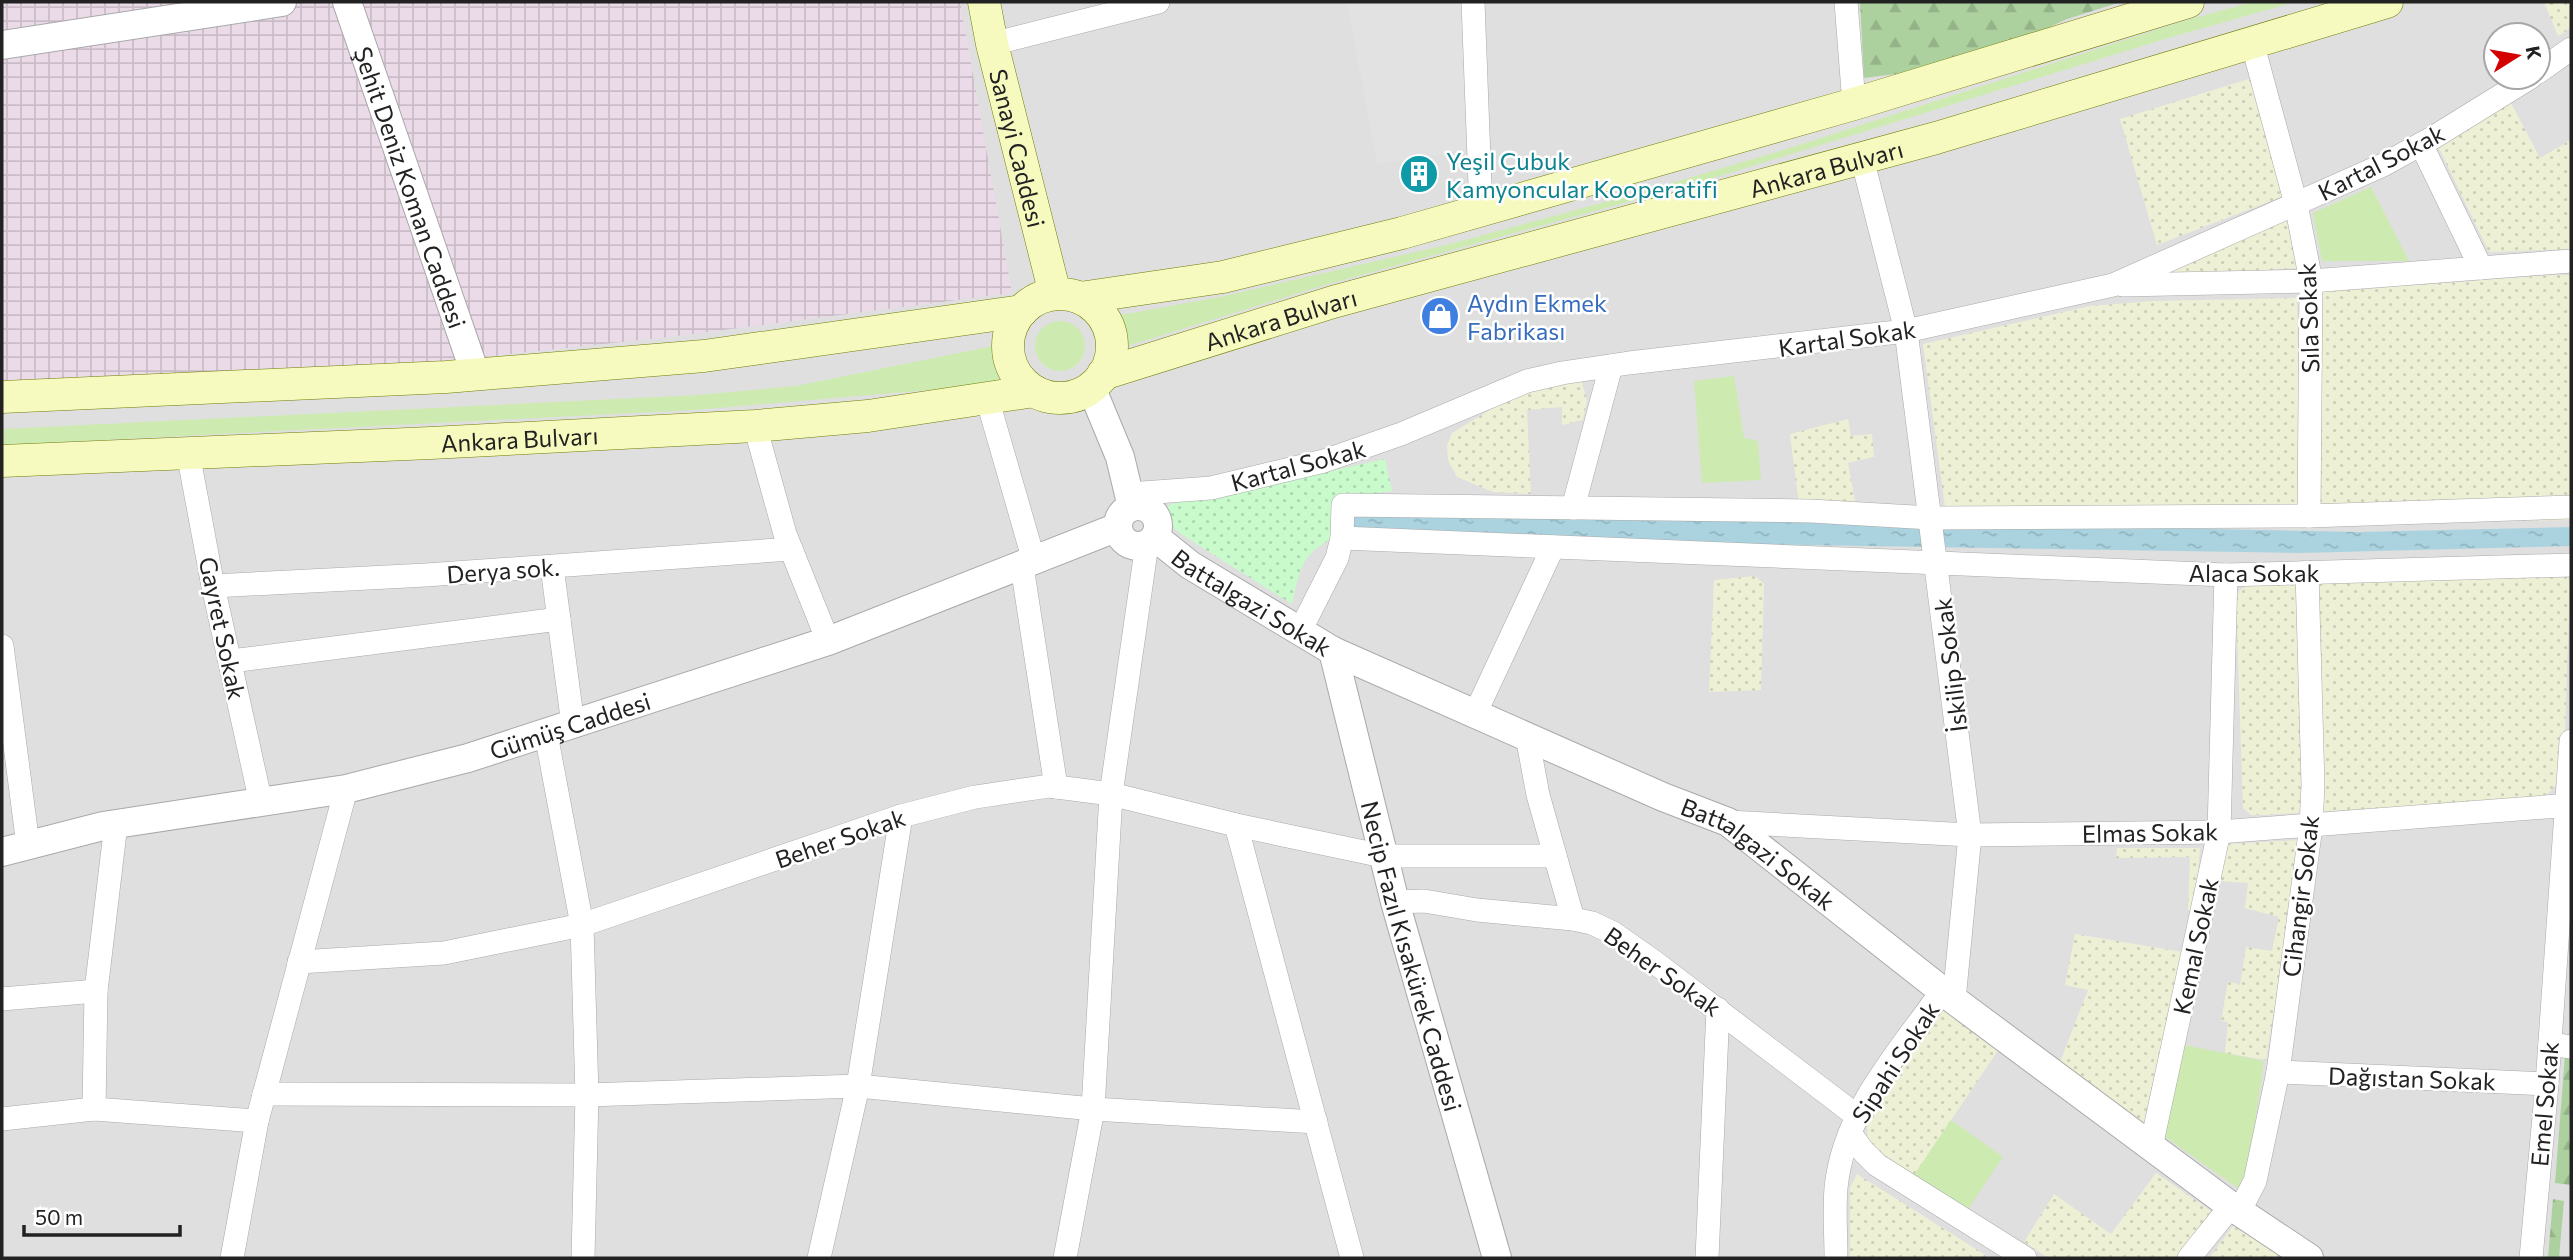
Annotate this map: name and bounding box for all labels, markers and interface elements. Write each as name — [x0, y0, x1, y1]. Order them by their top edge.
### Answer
north arrow — [2482, 21, 2552, 91]
street label: Şehit Deniz Koman Caddesi — [349, 43, 473, 332]
text: K — [2522, 44, 2547, 61]
street label: Sanayi Caddesi — [984, 66, 1052, 230]
street label: Kartal Sokak — [2313, 118, 2449, 206]
street label: Ankara Bulvarı — [1746, 133, 1906, 203]
place label: Yeşil Çubuk Kamyoncular Kooperatifi — [1446, 146, 1718, 203]
building icon: Yeşil Çubuk Kamyoncular Kooperatifi — [1398, 153, 1440, 195]
street label: Sıla Sokak — [2292, 262, 2324, 374]
street label: Ankara Bulvarı — [1201, 282, 1360, 356]
place label: Aydın Ekmek Fabrikası — [1467, 288, 1607, 345]
shop icon: Aydın Ekmek Fabrikası — [1419, 295, 1461, 337]
street label: Kartal Sokak — [1776, 314, 1918, 362]
street label: Ankara Bulvarı — [440, 420, 599, 457]
street label: Kartal Sokak — [1227, 433, 1369, 497]
street label: Battalgazi Sokak — [1166, 542, 1337, 661]
street label: Derya sok. — [446, 552, 560, 588]
street label: Gayret Sokak — [194, 554, 252, 702]
street label: Alaca Sokak — [2188, 558, 2320, 587]
street label: İskilip Sokak — [1927, 596, 1973, 734]
street label: Gümüş Caddesi — [486, 685, 654, 765]
street label: Battalgazi Sokak — [1677, 791, 1841, 915]
street label: Necip Fazıl Kısakürek Caddesi — [1356, 798, 1469, 1114]
street label: Beher Sokak — [771, 802, 909, 874]
street label: Cihangir Sokak — [2276, 813, 2324, 979]
street label: Elmas Sokak — [2082, 816, 2218, 848]
street label: Kemal Sokak — [2166, 875, 2224, 1017]
street label: Beher Sokak — [1599, 920, 1727, 1022]
street label: Sipahi Sokak — [1845, 996, 1945, 1128]
street label: Emel Sokak — [2524, 1040, 2564, 1168]
street label: Dağıstan Sokak — [2328, 1061, 2496, 1095]
scale bar — [24, 1194, 180, 1238]
text: 50 m — [35, 1204, 83, 1229]

